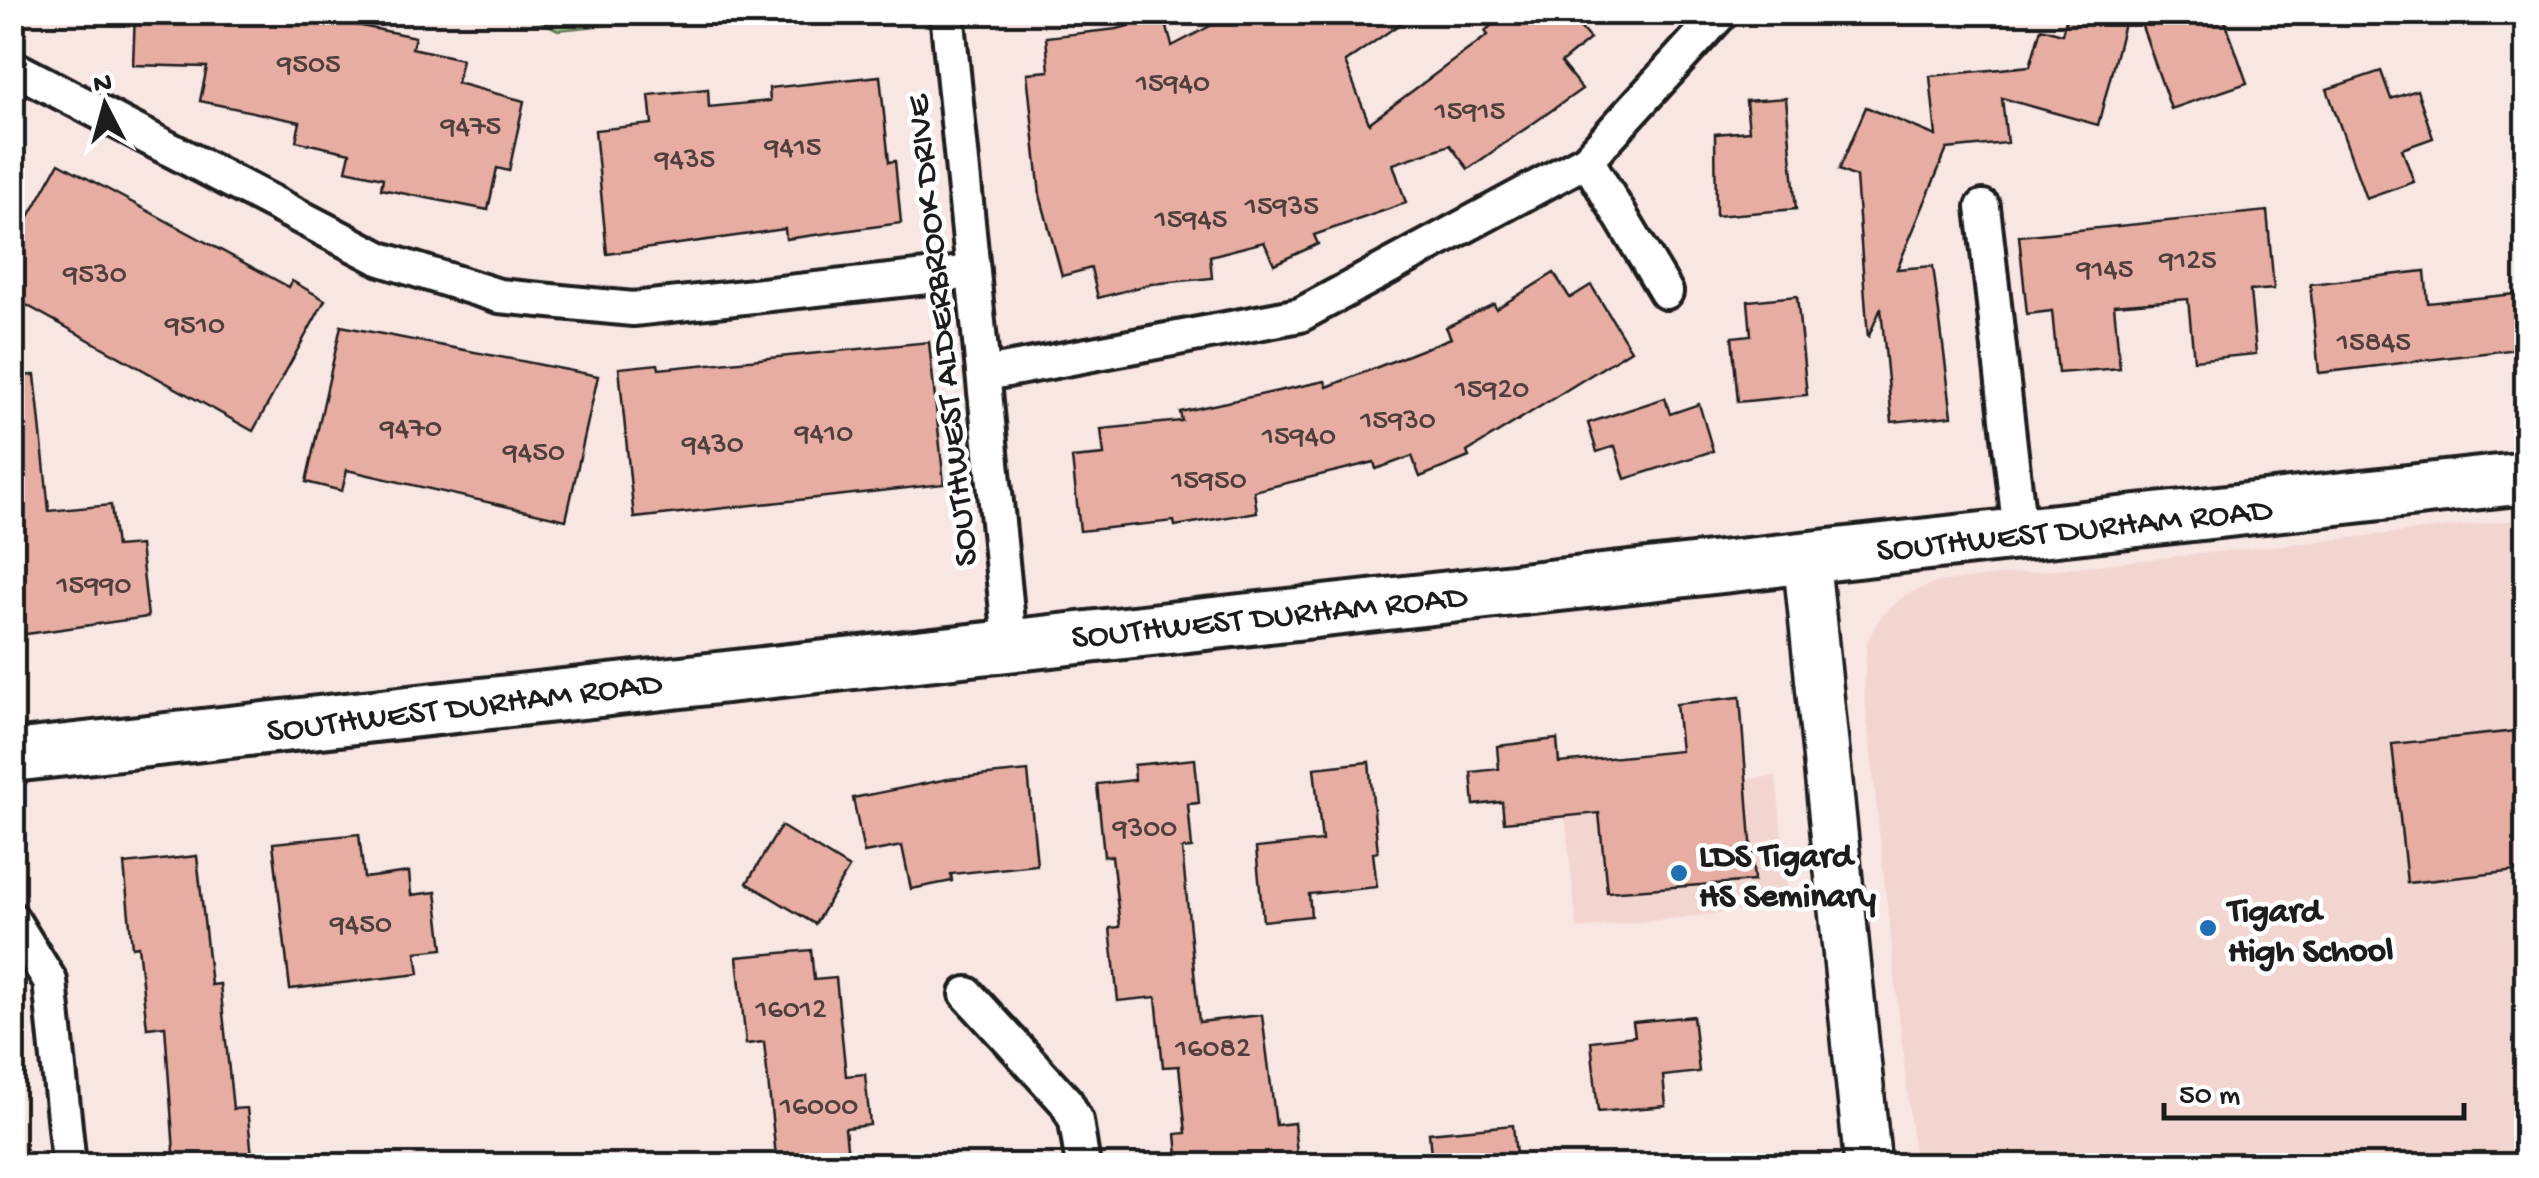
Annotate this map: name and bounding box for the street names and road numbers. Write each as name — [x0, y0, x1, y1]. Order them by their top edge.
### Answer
street label: SOUTHWEST ALDERBROOK DRIVE — [899, 92, 990, 568]
street label: SOUTHWEST DURHAM ROAD — [1875, 491, 2275, 574]
street label: SOUTHWEST DURHAM ROAD — [1070, 578, 1470, 661]
street label: SOUTHWEST DURHAM ROAD — [265, 665, 665, 754]

